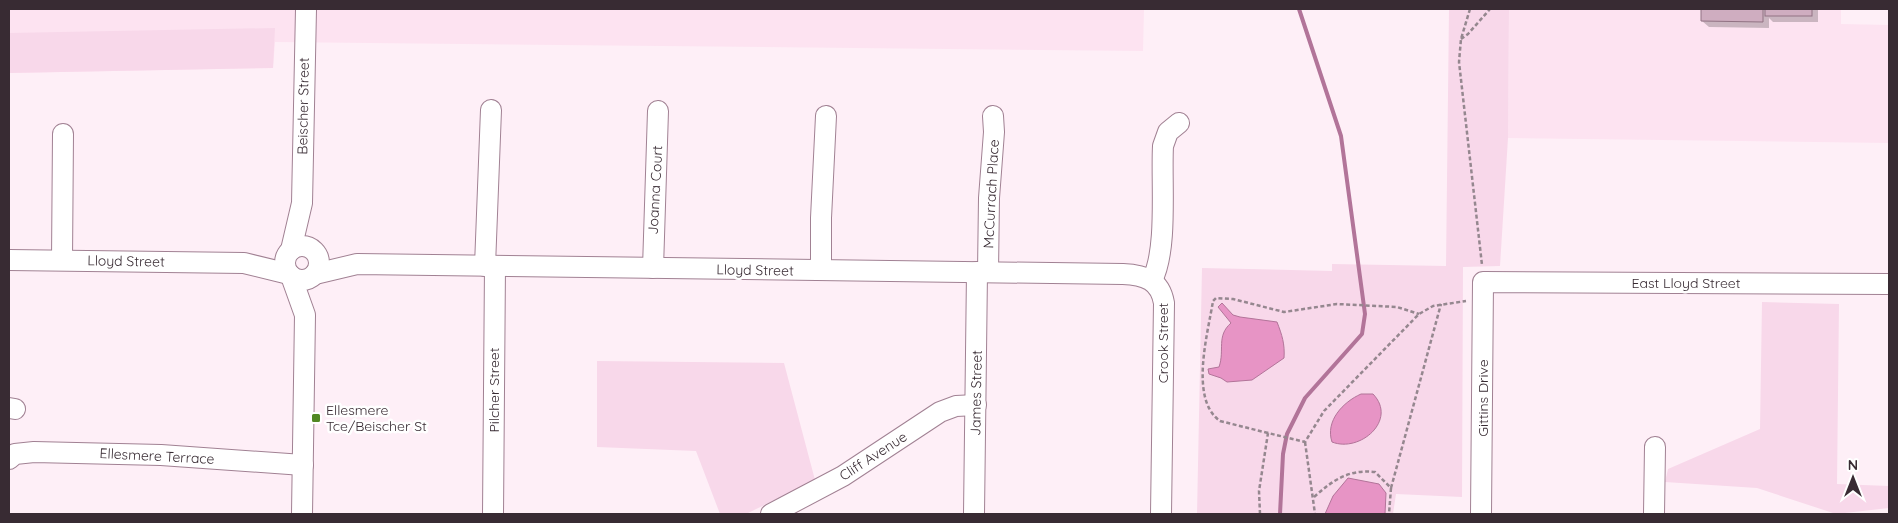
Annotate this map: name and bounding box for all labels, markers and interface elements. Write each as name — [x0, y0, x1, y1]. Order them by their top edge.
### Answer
street label: Beischer Street — [293, 57, 313, 155]
street label: McCurrach Place — [979, 139, 1003, 249]
street label: Joanna Court — [644, 145, 666, 235]
street label: Lloyd Street — [87, 251, 165, 271]
street label: Lloyd Street — [716, 260, 794, 280]
street label: East Lloyd Street — [1631, 274, 1741, 292]
street label: Crook Street — [1154, 302, 1172, 383]
street label: Pilcher Street — [485, 347, 503, 433]
street label: James Street — [966, 350, 986, 436]
street label: Gittins Drive — [1474, 359, 1492, 437]
place label: Ellesmere Tce/Beischer St — [326, 401, 427, 435]
marker: Ellesmere Tce/Beischer St — [310, 412, 322, 424]
street label: Cliff Avenue — [836, 427, 910, 485]
street label: Ellesmere Terrace — [99, 444, 215, 468]
north arrow — [1828, 453, 1878, 503]
text: N — [1848, 456, 1858, 474]

